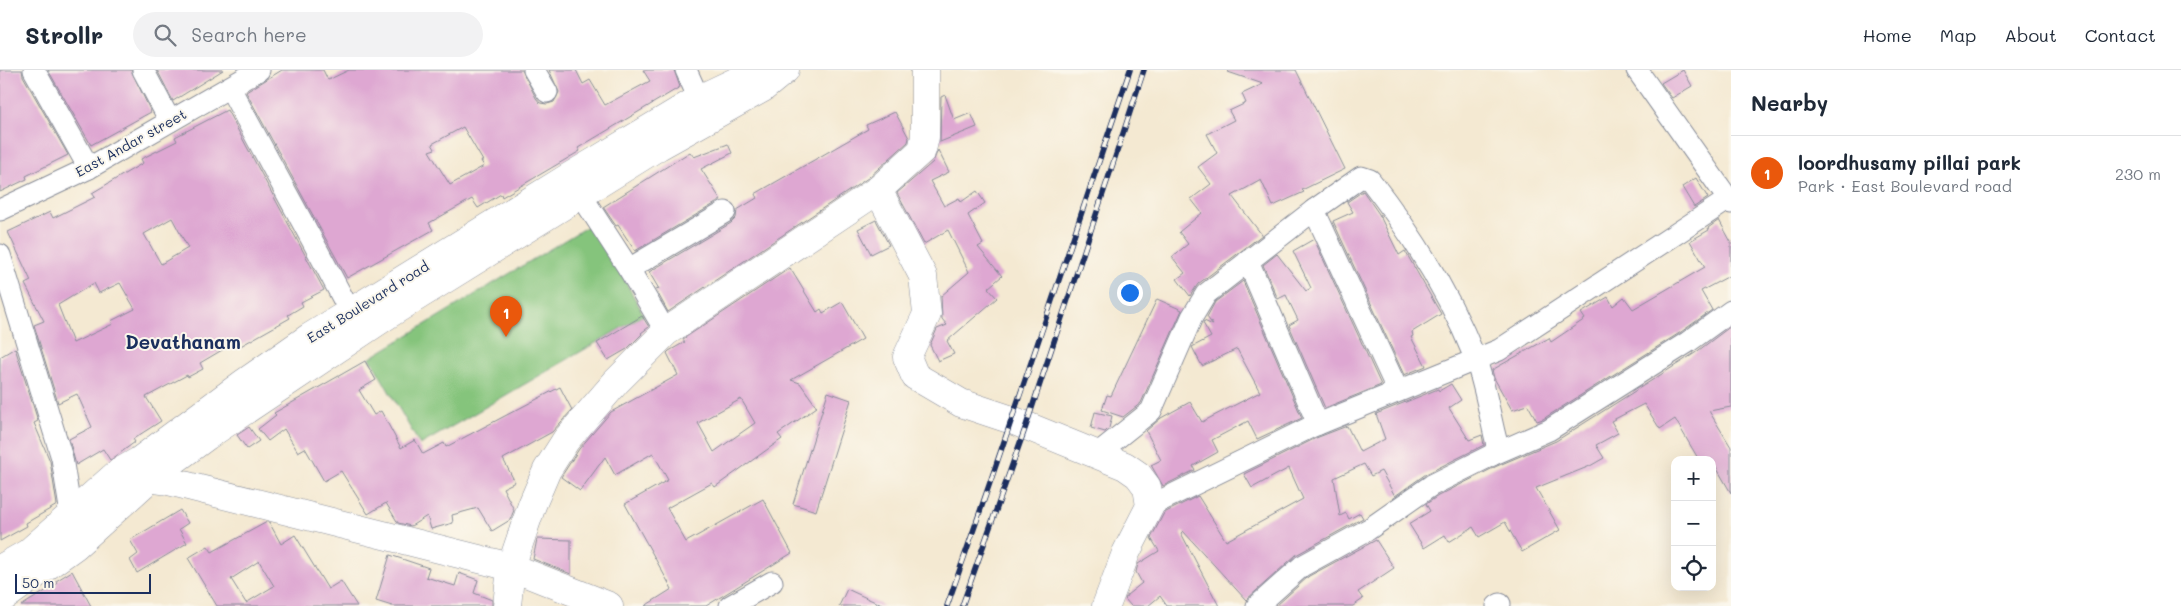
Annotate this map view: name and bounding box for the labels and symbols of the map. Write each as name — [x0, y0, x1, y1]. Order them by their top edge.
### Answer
street label: East Andar street — [72, 104, 190, 181]
street label: East Boulevard road — [303, 256, 432, 347]
your location — [1117, 280, 1143, 306]
pin: 1 — [490, 296, 522, 337]
district label: Devathanam — [125, 329, 241, 354]
scale bar — [15, 571, 151, 594]

